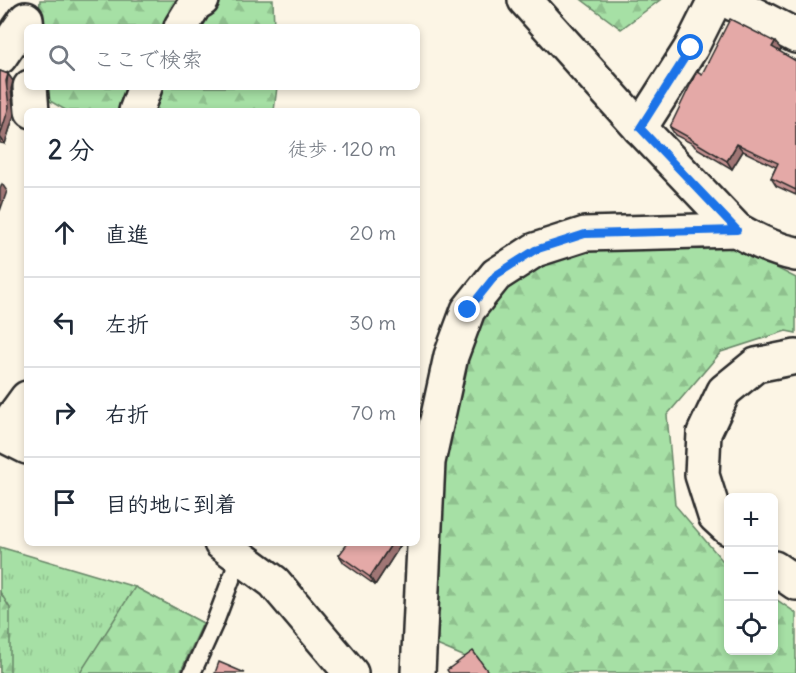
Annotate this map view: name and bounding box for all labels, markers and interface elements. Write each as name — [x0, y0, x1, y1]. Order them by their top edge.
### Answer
search box — [24, 24, 420, 90]
route start — [677, 34, 703, 60]
icon: search — [45, 41, 78, 74]
text: ここで検索 — [93, 45, 203, 73]
text: 2 分 — [48, 133, 94, 166]
text: 徒歩 · 120 m — [288, 136, 396, 161]
icon: ahead — [48, 216, 81, 249]
text: 直進 — [105, 220, 149, 248]
text: 20 m — [350, 220, 396, 245]
route end — [454, 296, 480, 322]
icon: left — [48, 306, 81, 339]
text: 左折 — [105, 310, 149, 338]
text: 30 m — [349, 310, 396, 335]
icon: right — [48, 396, 81, 429]
text: 右折 — [105, 400, 149, 428]
text: 70 m — [351, 400, 396, 425]
icon: arrive — [48, 486, 81, 519]
text: 目的地に到着 — [105, 490, 237, 518]
map controls — [724, 493, 778, 655]
button: + — [724, 493, 778, 547]
button: − — [724, 547, 778, 601]
button: locate — [724, 601, 778, 655]

